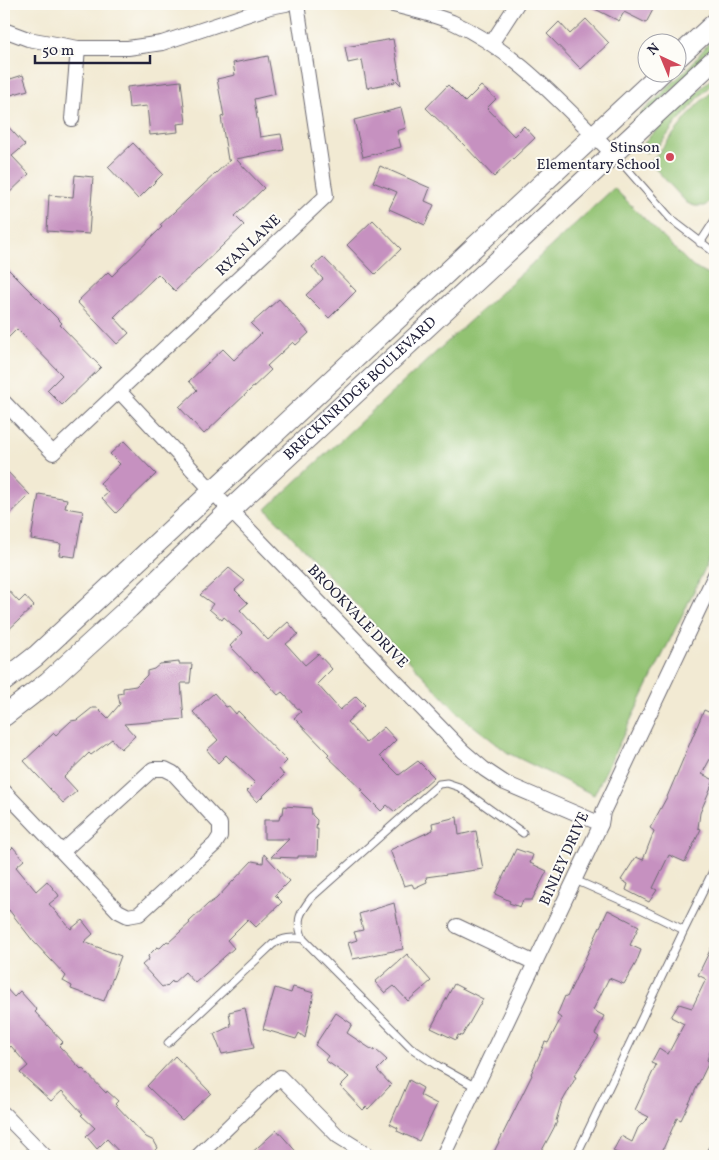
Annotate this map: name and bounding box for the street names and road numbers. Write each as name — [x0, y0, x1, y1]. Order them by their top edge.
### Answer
street label: RYAN LANE — [212, 210, 286, 282]
street label: BRECKINRIDGE BOULEVARD — [279, 312, 442, 465]
street label: BROOKVALE DRIVE — [302, 561, 412, 673]
street label: BINLEY DRIVE — [535, 809, 595, 909]

